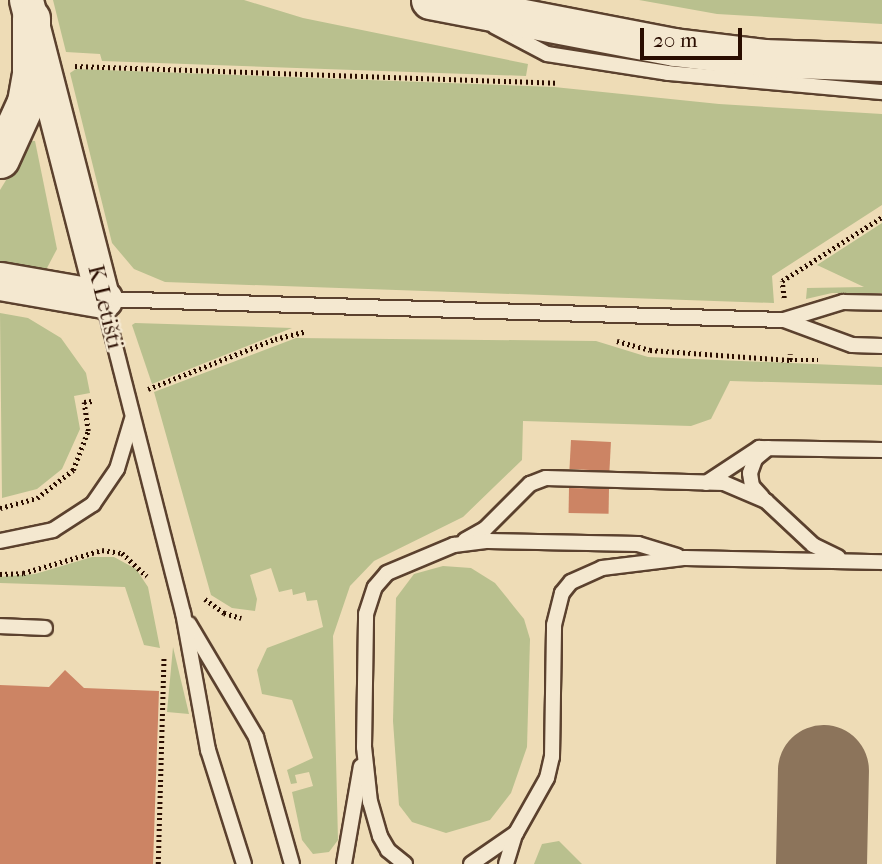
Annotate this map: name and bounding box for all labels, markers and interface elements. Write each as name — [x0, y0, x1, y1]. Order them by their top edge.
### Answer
scale bar — [644, 14, 746, 58]
text: 20 m — [653, 28, 697, 52]
street label: K Letišti — [81, 262, 129, 352]

